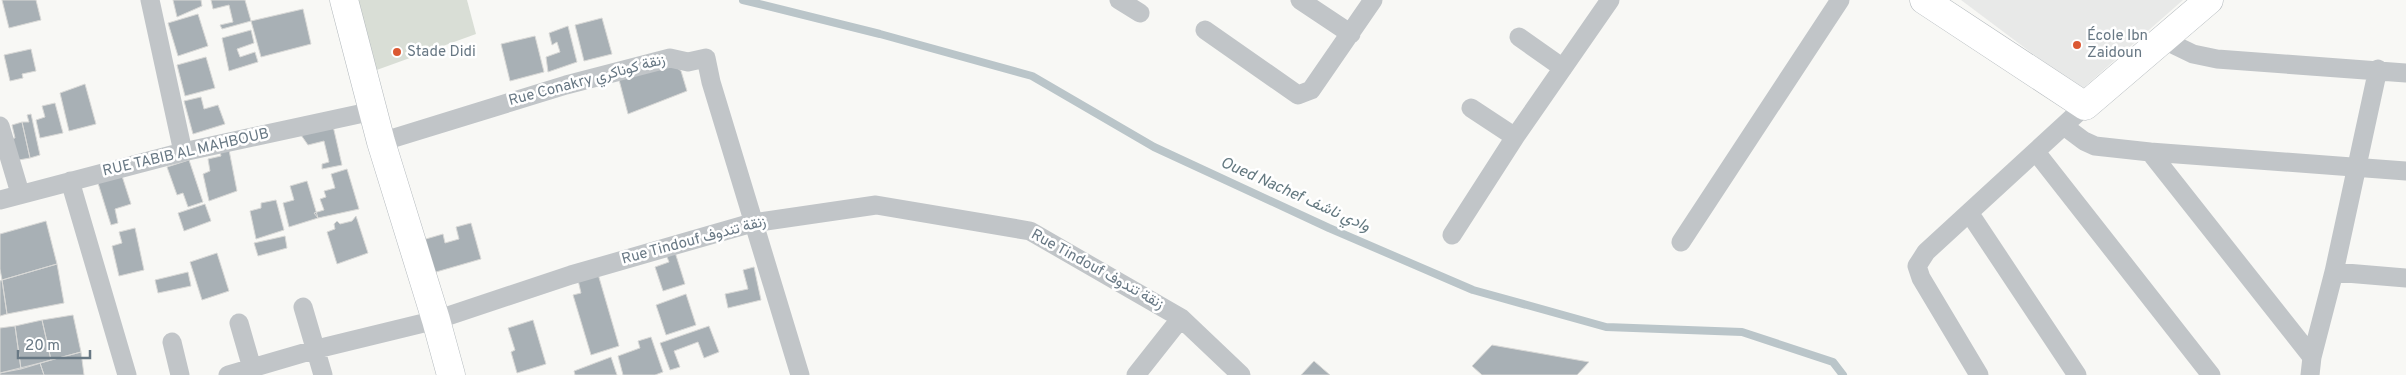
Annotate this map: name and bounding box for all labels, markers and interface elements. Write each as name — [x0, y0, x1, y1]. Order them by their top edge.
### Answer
place label: École Ibn Zaidoun — [2087, 26, 2148, 63]
marker: École Ibn Zaidoun — [2071, 39, 2083, 51]
place label: Stade Didi — [407, 43, 476, 62]
marker: Stade Didi — [391, 46, 403, 58]
street label: Rue Conakry زنقة كوناكري — [507, 51, 668, 113]
street label: RUE TABIB AL MAHBOUB — [101, 125, 271, 181]
water label: Oued Nachef وادي ناشف — [1216, 153, 1373, 239]
street label: Rue Tindouf زنقة تندوف — [620, 213, 768, 269]
street label: Rue Tindouf زنقة تندوف — [1027, 226, 1167, 314]
scale bar — [18, 328, 90, 360]
text: 20 m — [25, 337, 60, 356]

